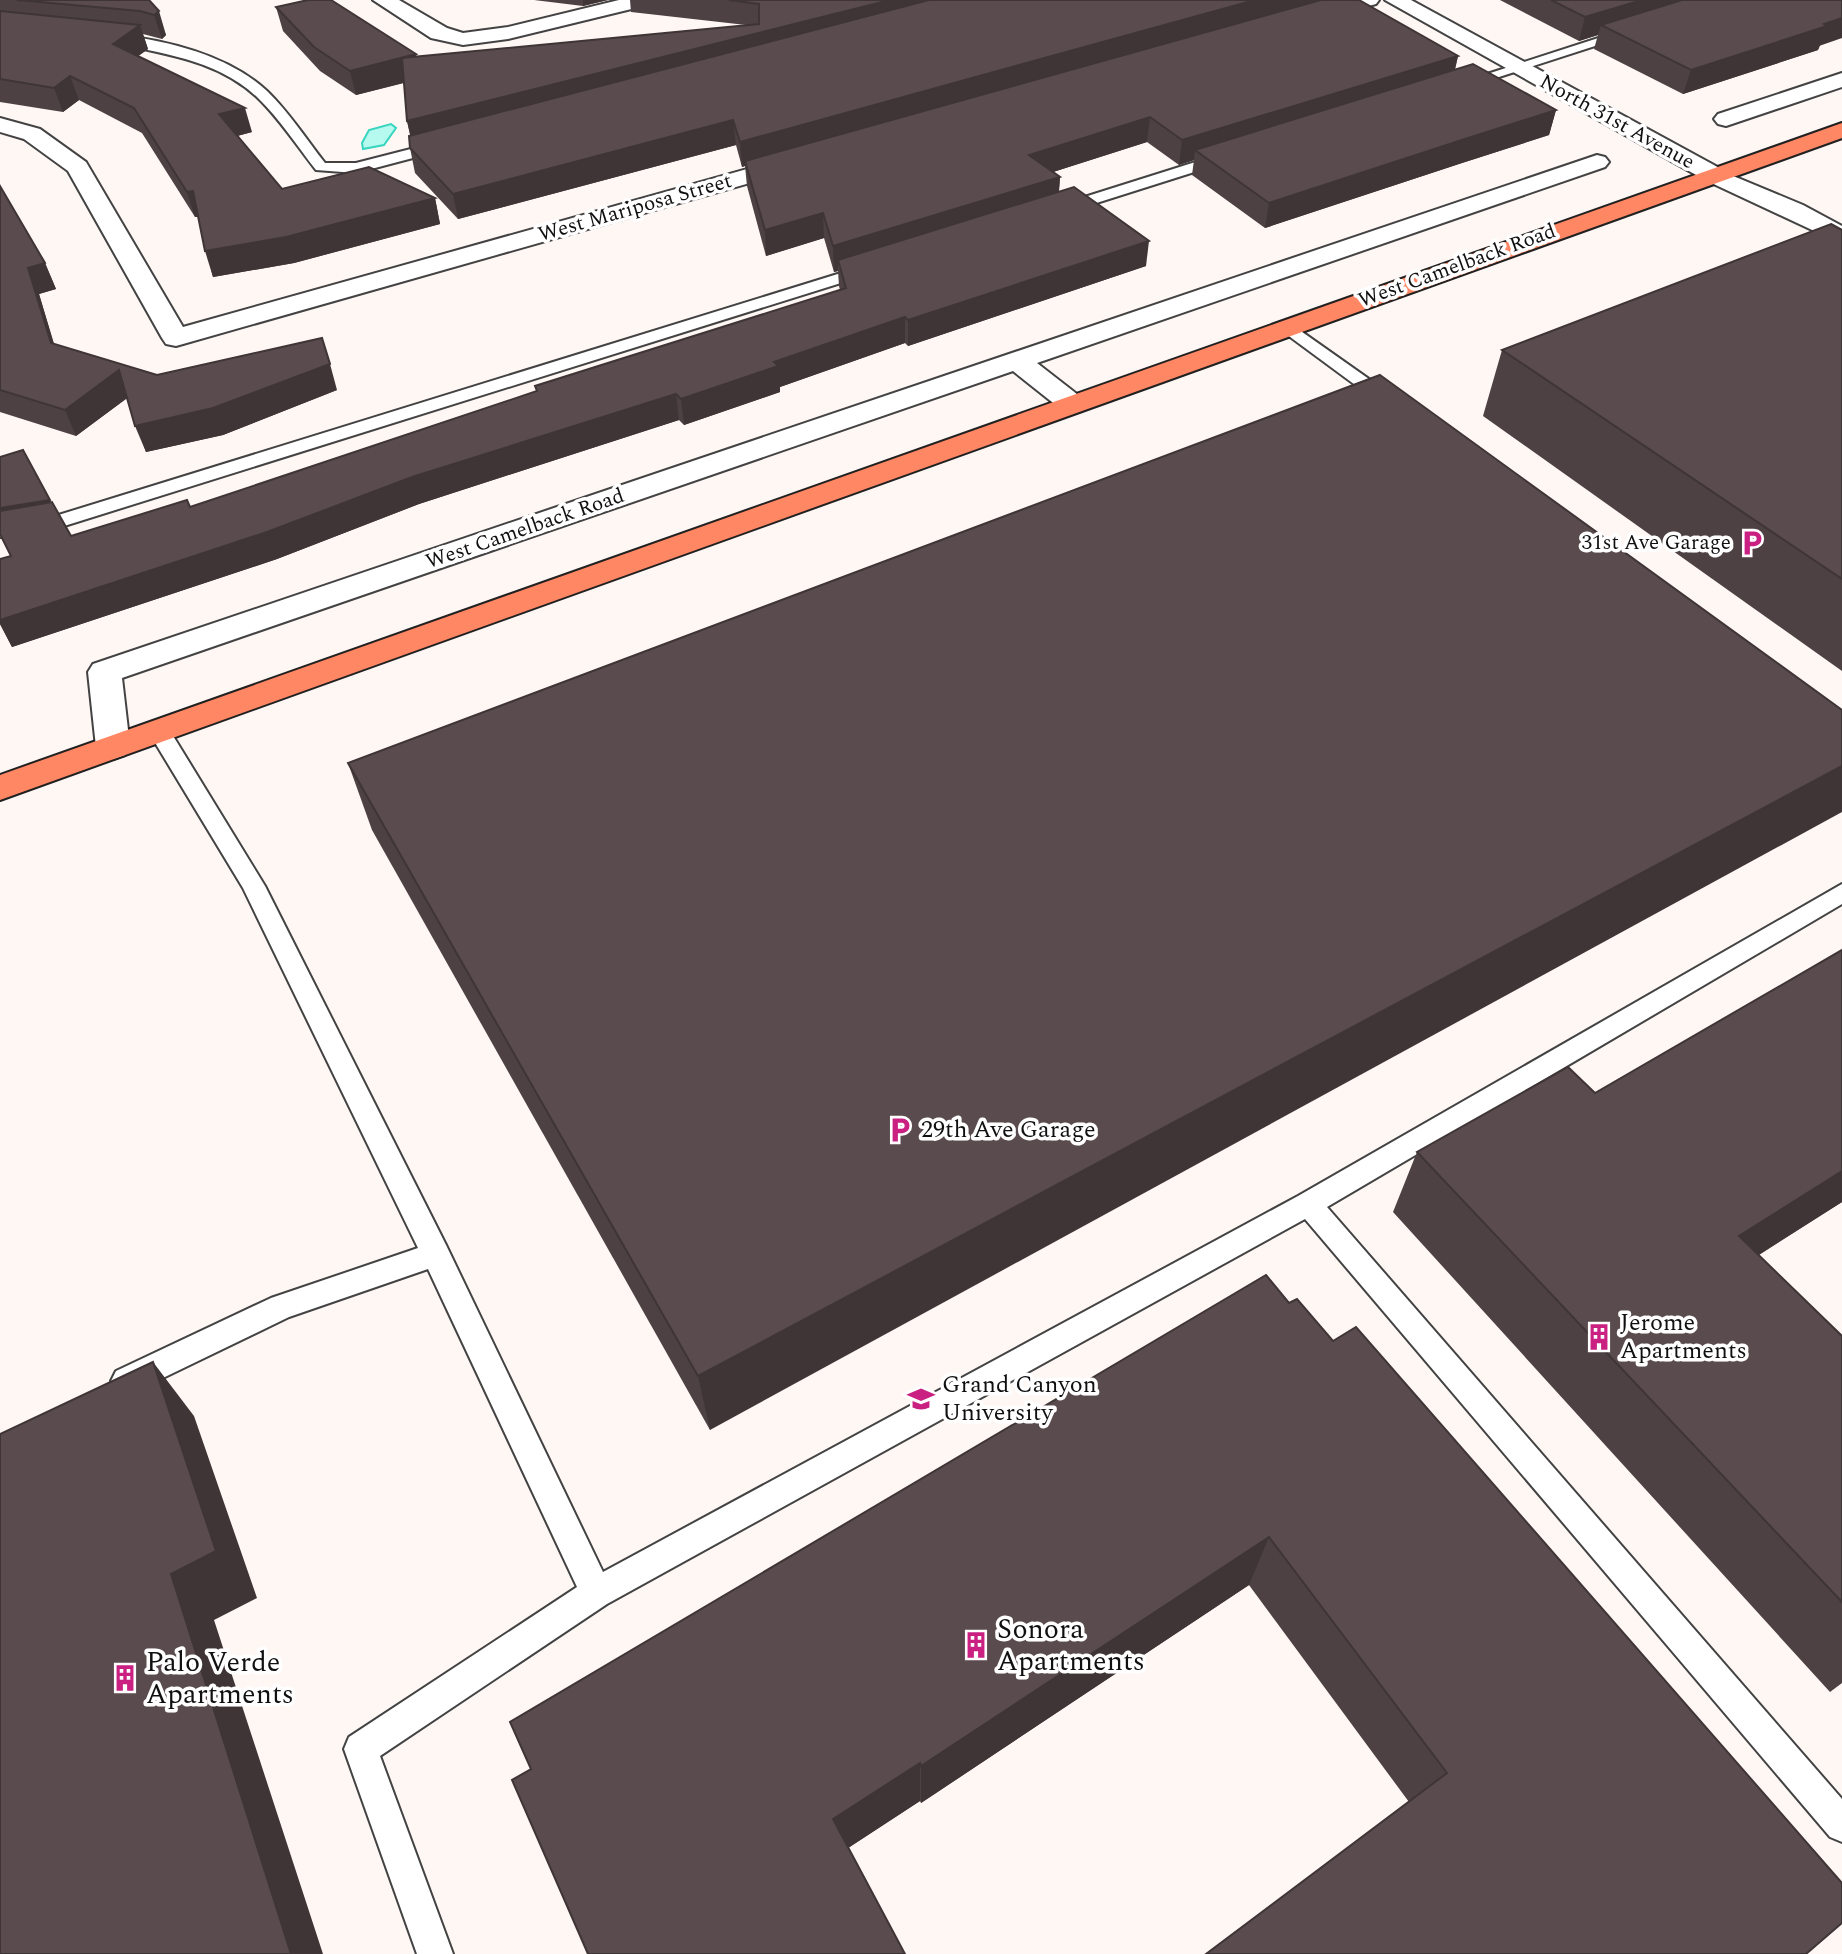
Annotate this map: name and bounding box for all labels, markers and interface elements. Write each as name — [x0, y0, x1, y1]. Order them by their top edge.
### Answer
street label: North 31st Avenue — [1533, 66, 1701, 178]
street label: West Mariposa Street — [534, 165, 736, 251]
street label: West Camelback Road — [1354, 215, 1560, 317]
street label: West Camelback Road — [421, 480, 629, 578]
place label: 31st Ave Garage — [1582, 527, 1731, 559]
parking icon: 31st Ave Garage — [1737, 528, 1767, 558]
place label: 29th Ave Garage — [921, 1112, 1096, 1148]
parking icon: 29th Ave Garage — [885, 1115, 915, 1145]
place label: Jerome Apartments — [1620, 1305, 1747, 1369]
building icon: Jerome Apartments — [1584, 1322, 1614, 1352]
place label: Grand Canyon University — [942, 1367, 1097, 1431]
school or university icon: Grand Canyon University — [906, 1384, 936, 1414]
place label: Sonora Apartments — [997, 1608, 1145, 1683]
building icon: Sonora Apartments — [961, 1630, 991, 1660]
place label: Palo Verde Apartments — [146, 1641, 294, 1716]
building icon: Palo Verde Apartments — [110, 1663, 140, 1693]

